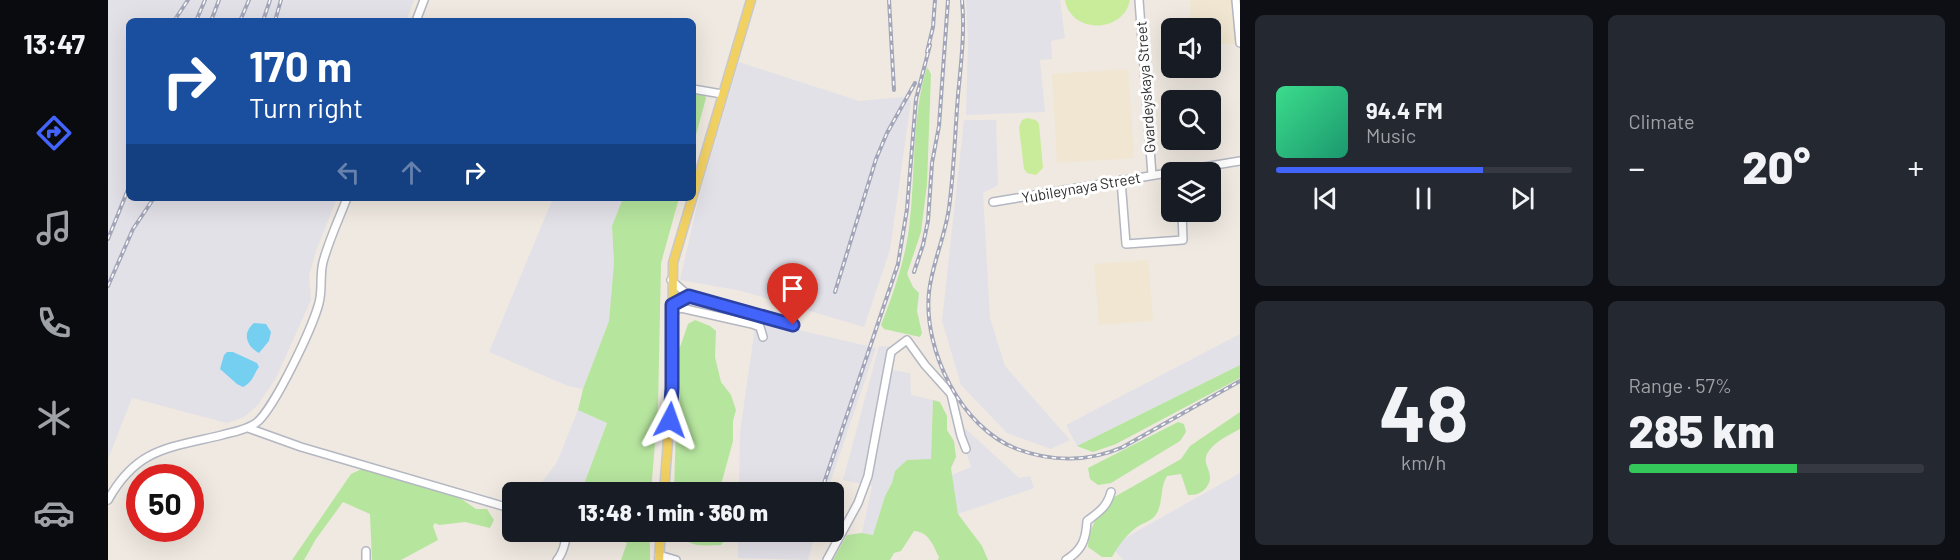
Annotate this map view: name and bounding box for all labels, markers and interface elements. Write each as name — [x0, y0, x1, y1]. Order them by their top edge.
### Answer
map controls — [1161, 18, 1221, 222]
button: sound — [1161, 18, 1221, 78]
street label: Gvardeyskaya Street — [1131, 20, 1159, 154]
text: 13:47 — [23, 27, 85, 59]
text: 170 m — [249, 40, 352, 90]
icon: right — [150, 42, 228, 120]
button: search — [1161, 90, 1221, 150]
text: Turn right — [249, 91, 363, 123]
text: 94.4 FM — [1366, 97, 1443, 123]
text: Climate — [1629, 109, 1695, 133]
icon: directions — [33, 112, 75, 154]
text: Music — [1366, 123, 1416, 147]
text: 20° — [1742, 139, 1810, 193]
text: − — [1629, 147, 1645, 187]
text: + — [1908, 147, 1924, 187]
icon: left — [332, 156, 365, 189]
icon: ahead — [395, 156, 428, 189]
icon: right — [458, 156, 491, 189]
button: layers — [1161, 162, 1221, 222]
street label: Yubileynaya Street — [1020, 168, 1142, 206]
icon: previous — [1309, 182, 1342, 215]
icon: pause — [1407, 182, 1440, 215]
icon: next — [1506, 182, 1539, 215]
icon: music — [33, 207, 75, 249]
pin — [767, 263, 818, 325]
icon: arrive — [776, 272, 809, 305]
icon: phone — [33, 302, 75, 344]
text: 48 — [1379, 364, 1468, 458]
text: Range · 57% — [1629, 373, 1732, 397]
position arrow — [638, 388, 702, 452]
icon: climate — [33, 397, 75, 439]
text: 285 km — [1629, 403, 1775, 457]
text: km/h — [1401, 450, 1446, 474]
speed limit sign: 50 — [126, 464, 204, 542]
icon: car — [33, 492, 75, 534]
text: 13:48 · 1 min · 360 m — [578, 499, 768, 525]

